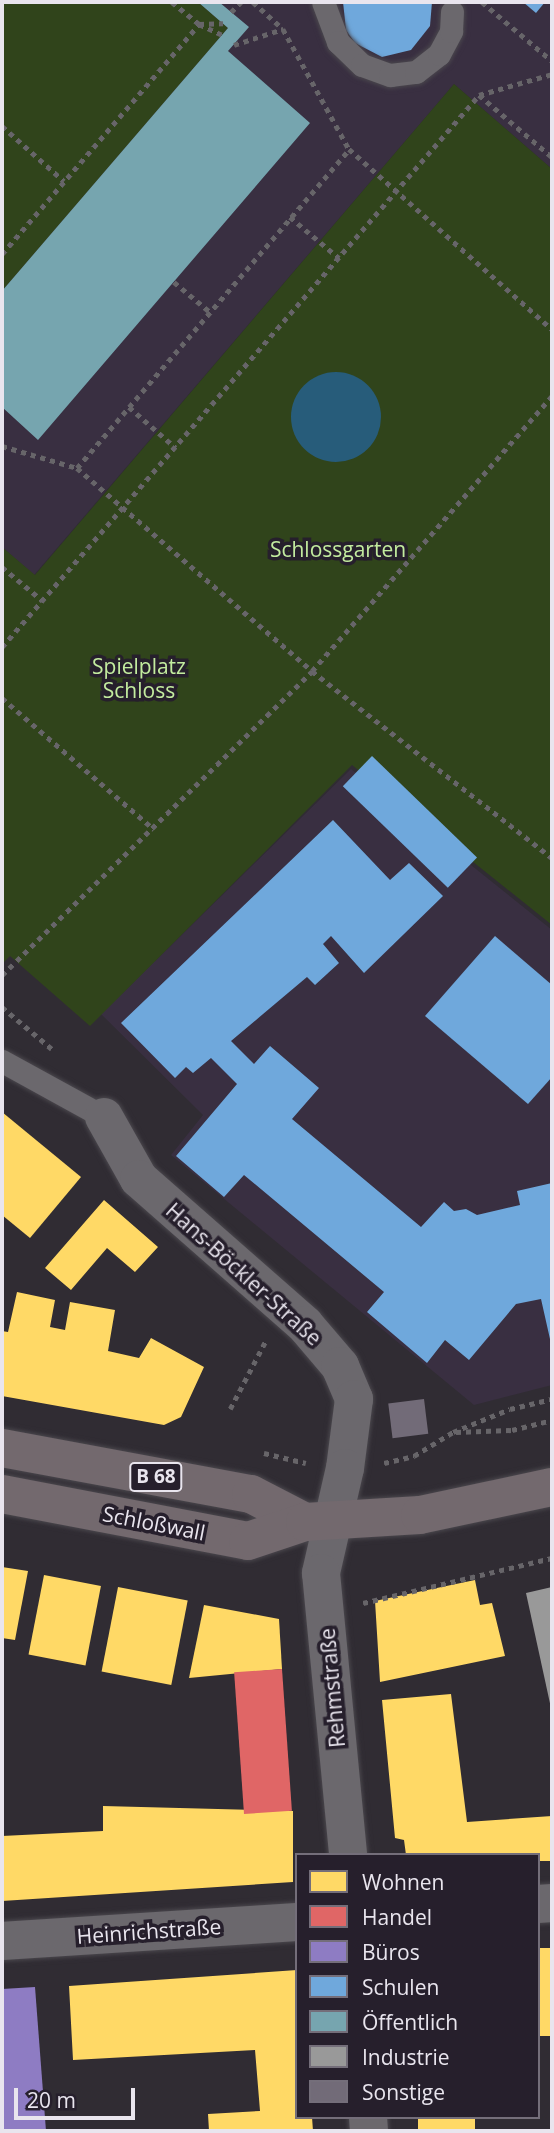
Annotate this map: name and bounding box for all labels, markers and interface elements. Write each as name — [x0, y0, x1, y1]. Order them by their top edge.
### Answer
park label: Schlossgarten — [270, 536, 406, 562]
park label: Spielplatz Schloss — [92, 653, 186, 703]
street label: Hans-Böckler-Straße — [161, 1198, 327, 1350]
road number: B 68 — [128, 1462, 184, 1492]
street label: Schloßwall — [101, 1501, 207, 1545]
street label: Rehmstraße — [314, 1627, 350, 1749]
legend — [295, 1853, 540, 2119]
text: Wohnen — [362, 1868, 444, 1896]
text: Handel — [362, 1903, 432, 1931]
street label: Heinrichstraße — [76, 1913, 222, 1949]
text: Büros — [362, 1938, 420, 1966]
text: Schulen — [362, 1973, 439, 2001]
text: Öffentlich — [362, 2008, 458, 2036]
text: Industrie — [362, 2043, 450, 2071]
scale bar — [18, 2074, 138, 2118]
text: Sonstige — [362, 2078, 445, 2106]
text: 20 m — [27, 2086, 76, 2114]

